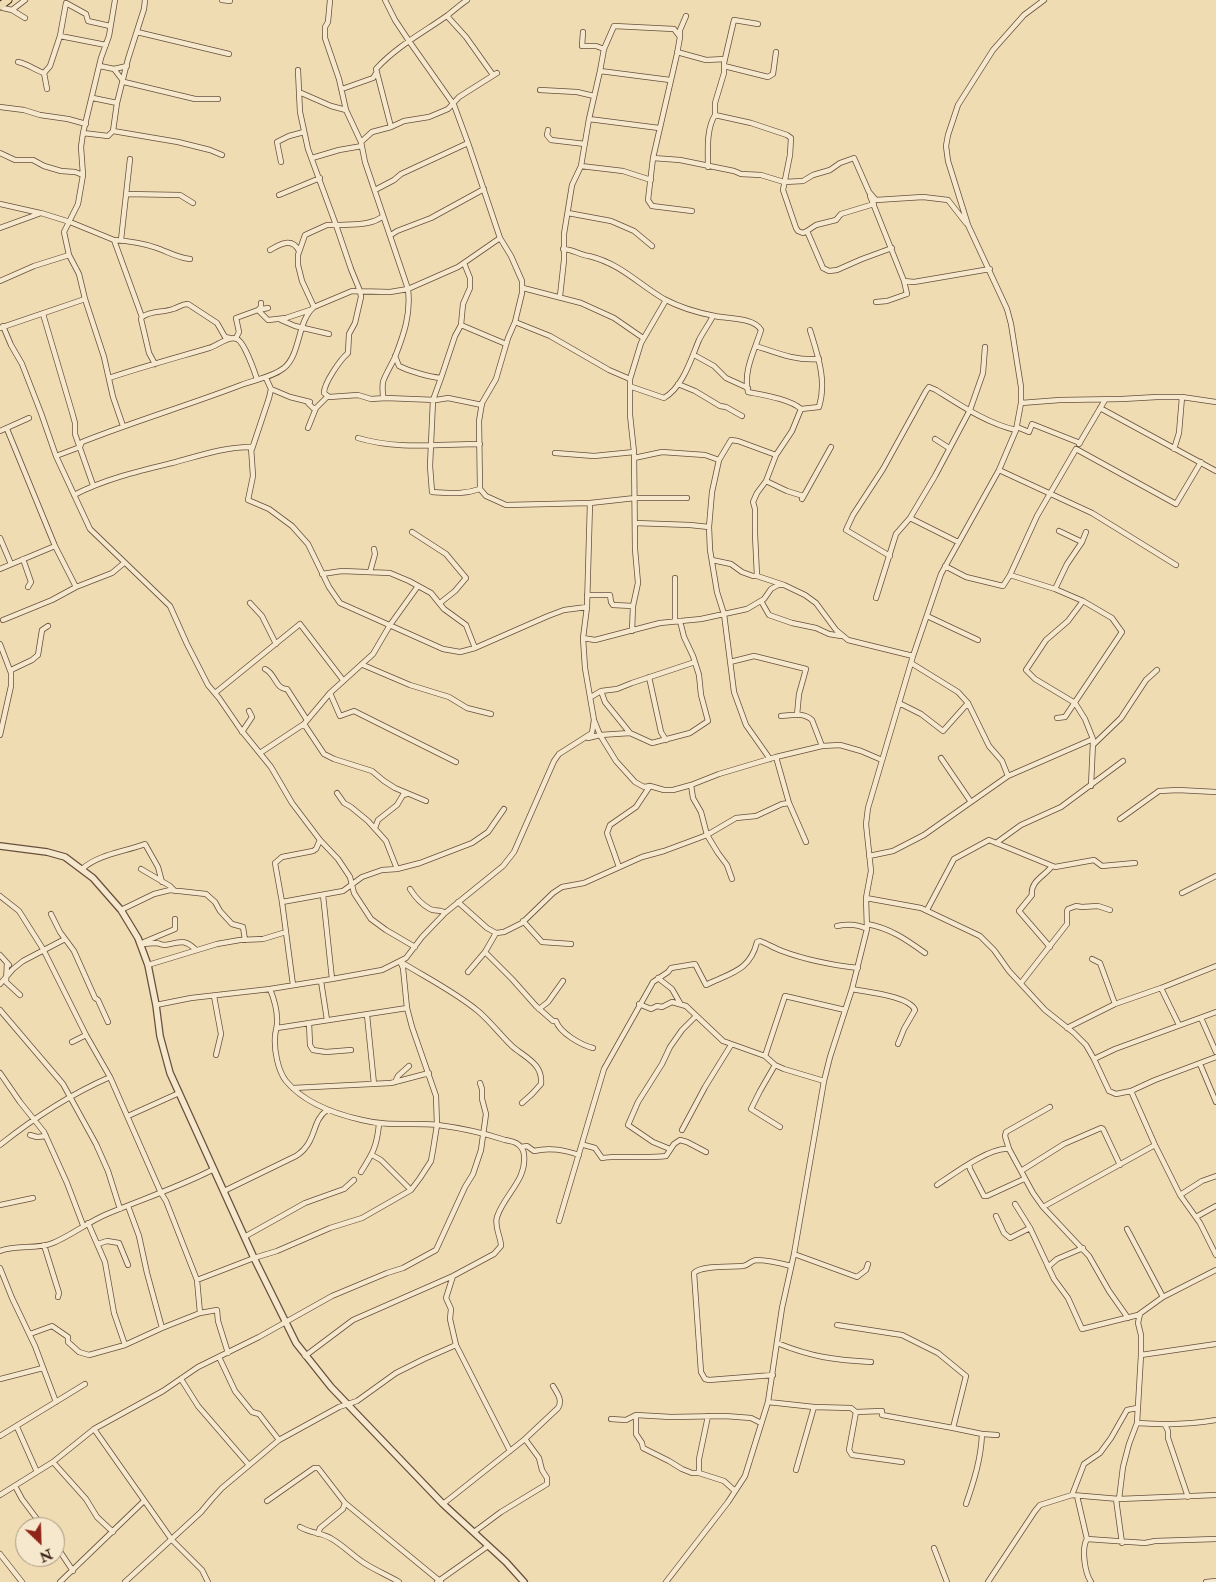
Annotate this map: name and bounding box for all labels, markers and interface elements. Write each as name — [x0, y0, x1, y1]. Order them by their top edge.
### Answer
north arrow — [15, 1517, 65, 1567]
text: N — [37, 1545, 55, 1566]

